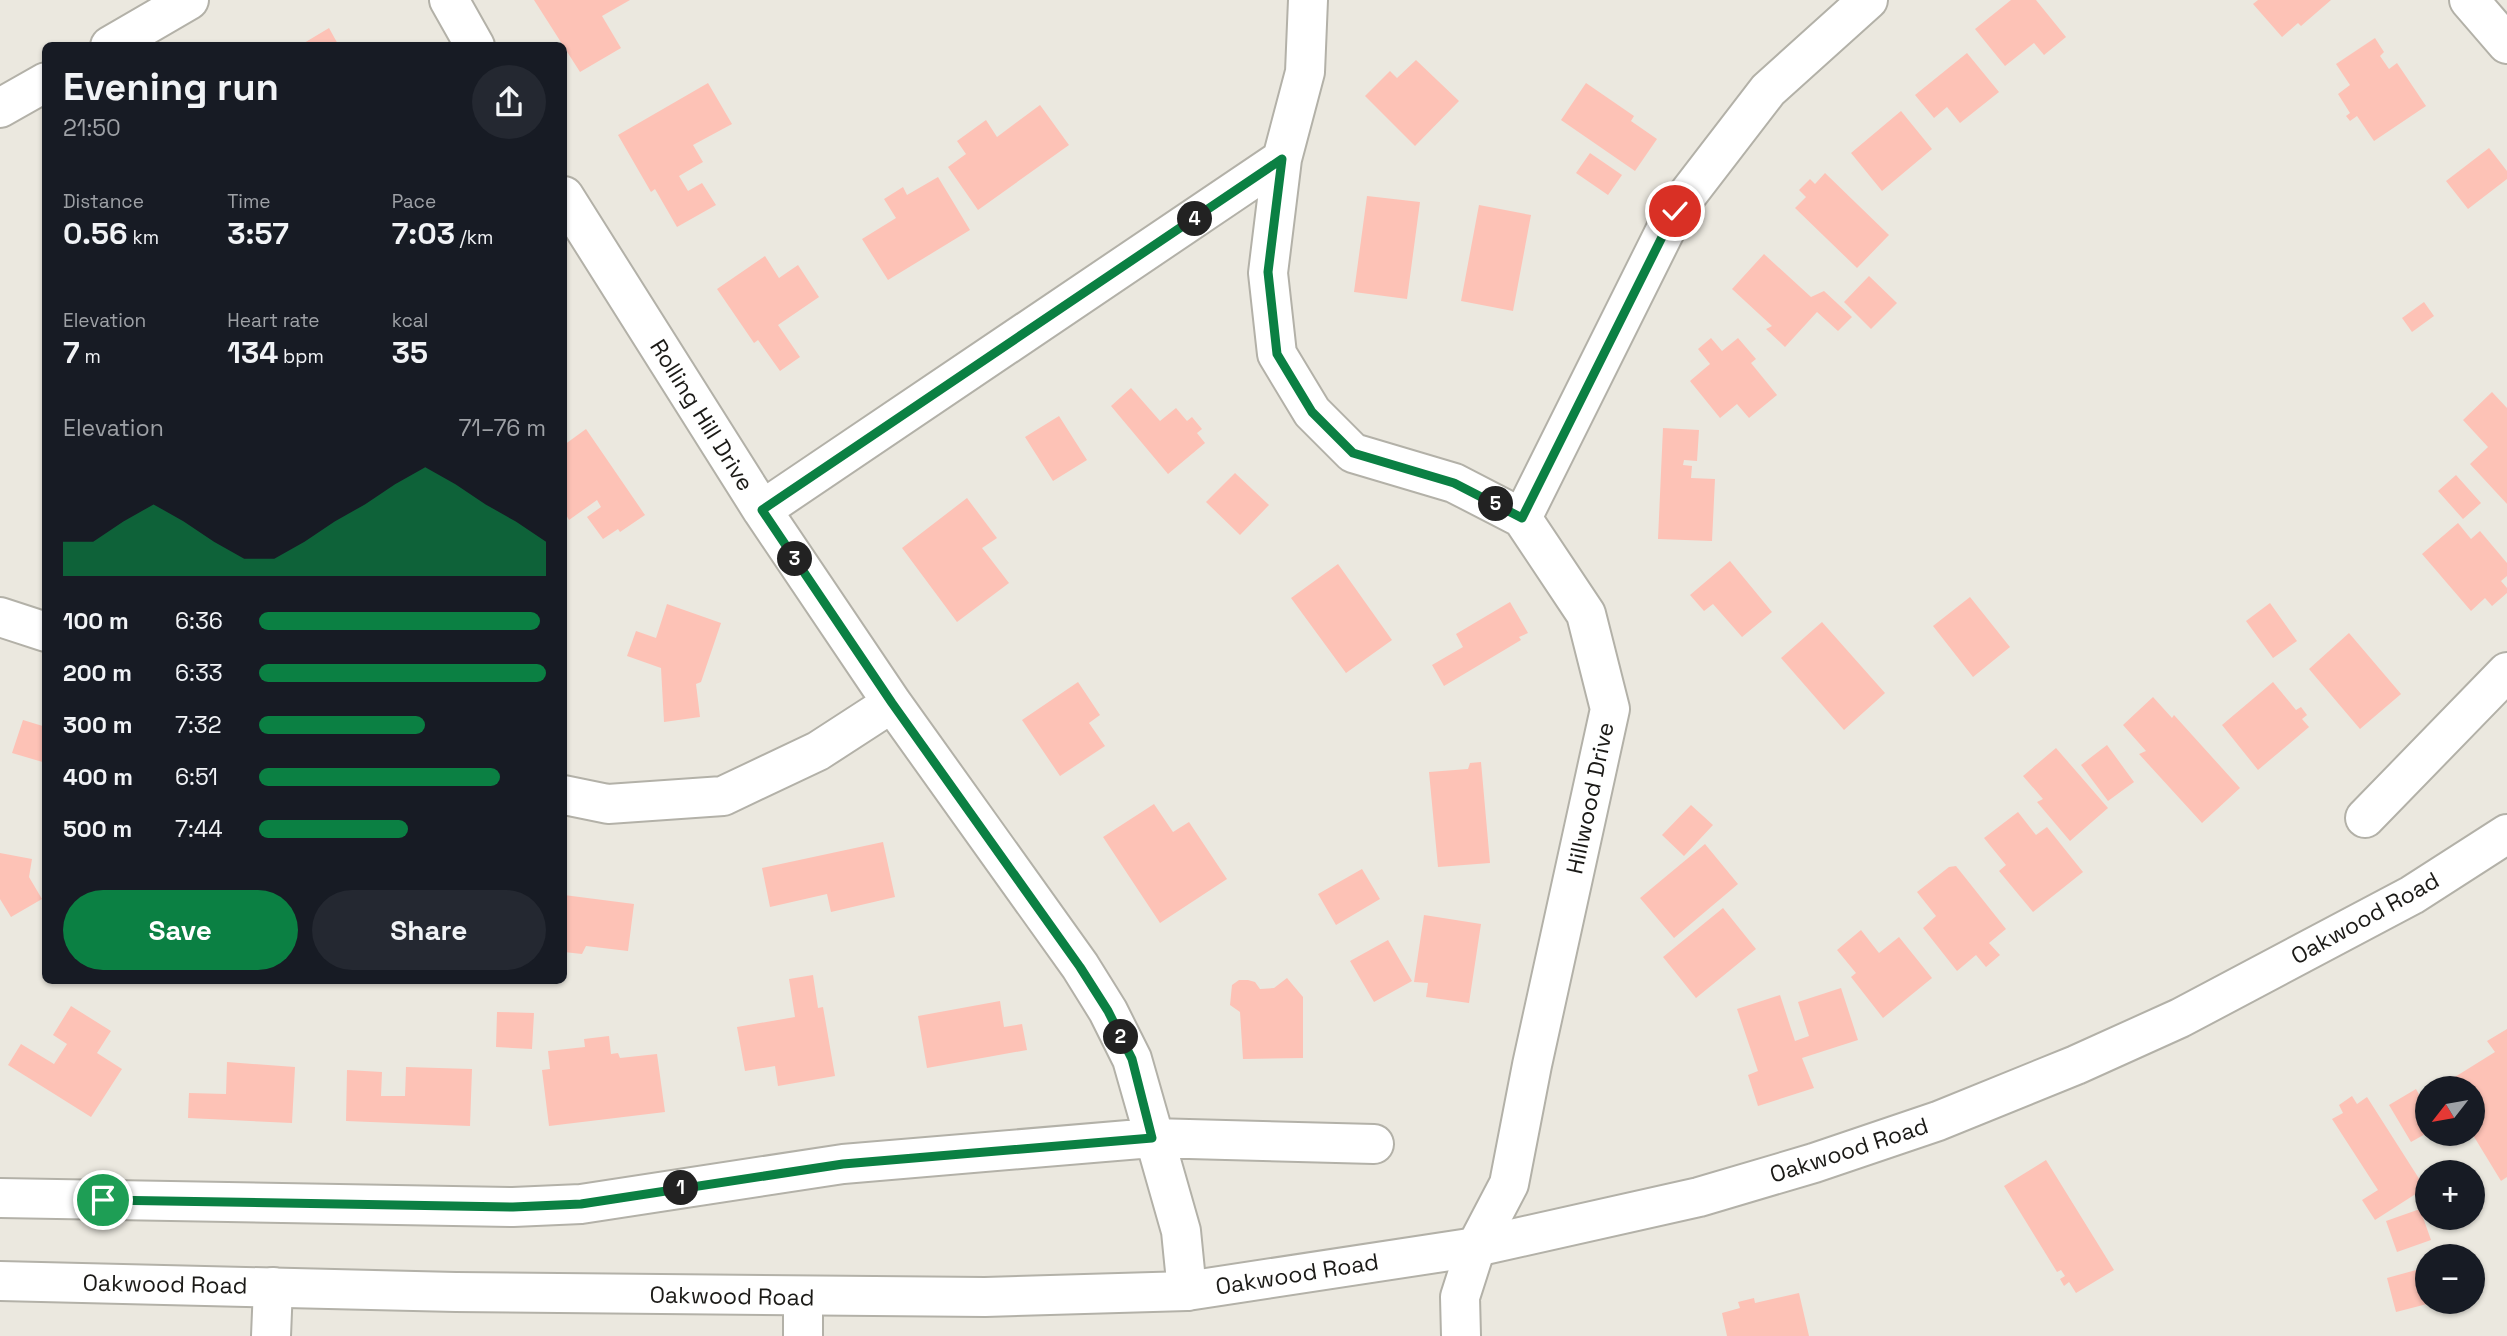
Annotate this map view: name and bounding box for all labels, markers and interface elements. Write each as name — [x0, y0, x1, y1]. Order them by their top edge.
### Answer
text: Evening run — [63, 63, 279, 111]
button: share — [472, 65, 546, 139]
text: 21:50 — [63, 113, 121, 143]
pin — [1645, 181, 1705, 241]
text: Distance — [63, 189, 144, 214]
text: Time — [227, 189, 271, 214]
text: Pace — [392, 189, 436, 214]
icon: check — [1656, 192, 1694, 230]
pin: 4 — [1178, 202, 1212, 236]
text: 4 — [1188, 206, 1201, 231]
text: 0.56 — [63, 214, 128, 253]
text: 3:57 — [227, 214, 289, 253]
text: 7:03 — [392, 214, 455, 253]
text: km — [128, 225, 159, 250]
text: /km — [455, 225, 493, 250]
text: Elevation — [63, 308, 146, 333]
text: Heart rate — [227, 308, 320, 333]
text: kcal — [392, 308, 428, 333]
text: 7 — [63, 333, 80, 372]
text: 134 — [227, 333, 278, 372]
text: 35 — [392, 333, 428, 372]
street label: Rolling Hill Drive — [643, 334, 761, 496]
text: m — [80, 344, 101, 369]
text: bpm — [278, 344, 324, 369]
text: Elevation — [63, 413, 164, 443]
text: 71–76 m — [458, 413, 546, 443]
pin: 5 — [1478, 486, 1514, 522]
text: 5 — [1490, 491, 1501, 516]
pin: 3 — [778, 542, 812, 576]
text: 3 — [789, 546, 800, 571]
text: 100 m — [63, 606, 129, 636]
text: 6:36 — [175, 606, 223, 636]
text: 200 m — [63, 658, 132, 688]
text: 6:33 — [175, 658, 223, 688]
text: 300 m — [63, 710, 132, 740]
text: 7:32 — [175, 710, 222, 740]
street label: Hillwood Drive — [1559, 719, 1621, 877]
text: 400 m — [63, 762, 133, 792]
text: 6:51 — [175, 762, 218, 792]
text: 500 m — [63, 814, 132, 844]
text: 7:44 — [175, 814, 223, 844]
street label: Oakwood Road — [2286, 865, 2444, 971]
button: Save — [63, 890, 298, 970]
button: Share — [312, 890, 546, 970]
pin: 2 — [1104, 1020, 1138, 1054]
text: 2 — [1115, 1024, 1126, 1049]
north arrow — [2415, 1076, 2485, 1146]
map controls — [2415, 1076, 2485, 1314]
street label: Oakwood Road — [1766, 1110, 1932, 1190]
button: + — [2415, 1160, 2485, 1230]
pin — [73, 1170, 133, 1230]
pin: 1 — [664, 1170, 698, 1206]
text: 1 — [676, 1175, 685, 1200]
icon: arrive — [84, 1181, 122, 1219]
button: − — [2415, 1244, 2485, 1314]
street label: Oakwood Road — [1213, 1246, 1381, 1302]
street label: Oakwood Road — [82, 1268, 248, 1300]
street label: Oakwood Road — [649, 1280, 815, 1312]

